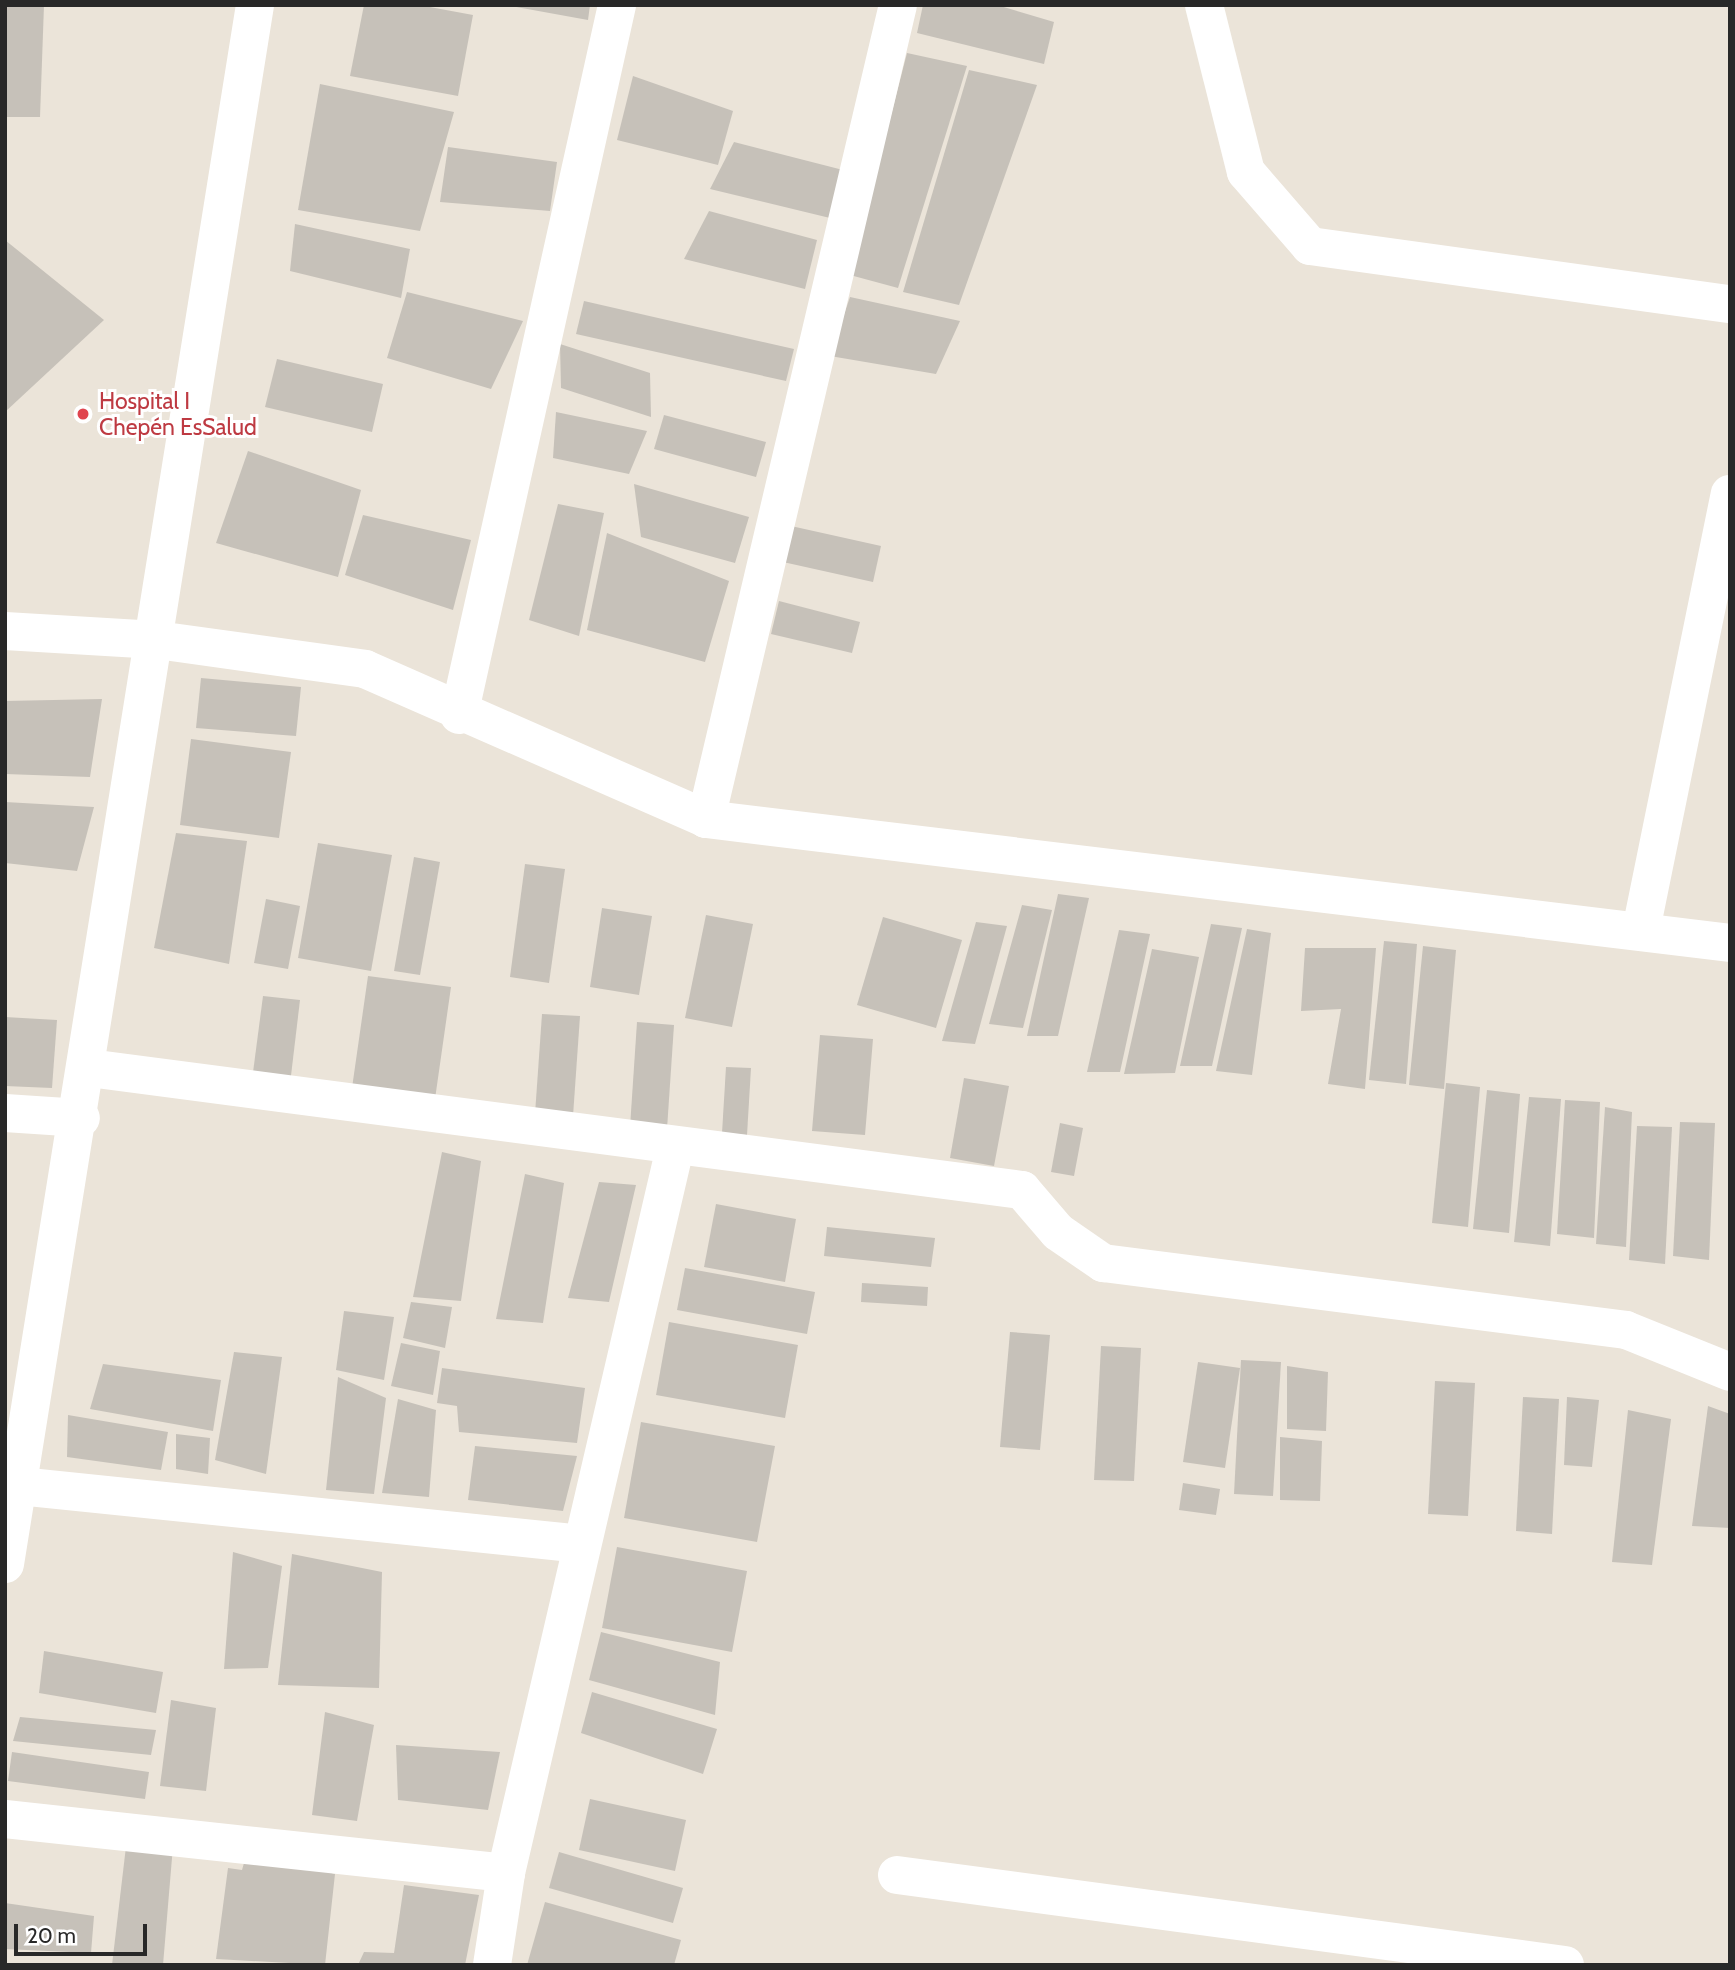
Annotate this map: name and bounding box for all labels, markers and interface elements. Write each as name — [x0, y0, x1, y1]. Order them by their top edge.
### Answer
place label: Hospital I Chepén EsSalud — [99, 387, 257, 441]
marker: Hospital I Chepén EsSalud — [73, 404, 93, 424]
scale bar — [18, 1910, 150, 1954]
text: 20 m — [27, 1923, 76, 1948]

